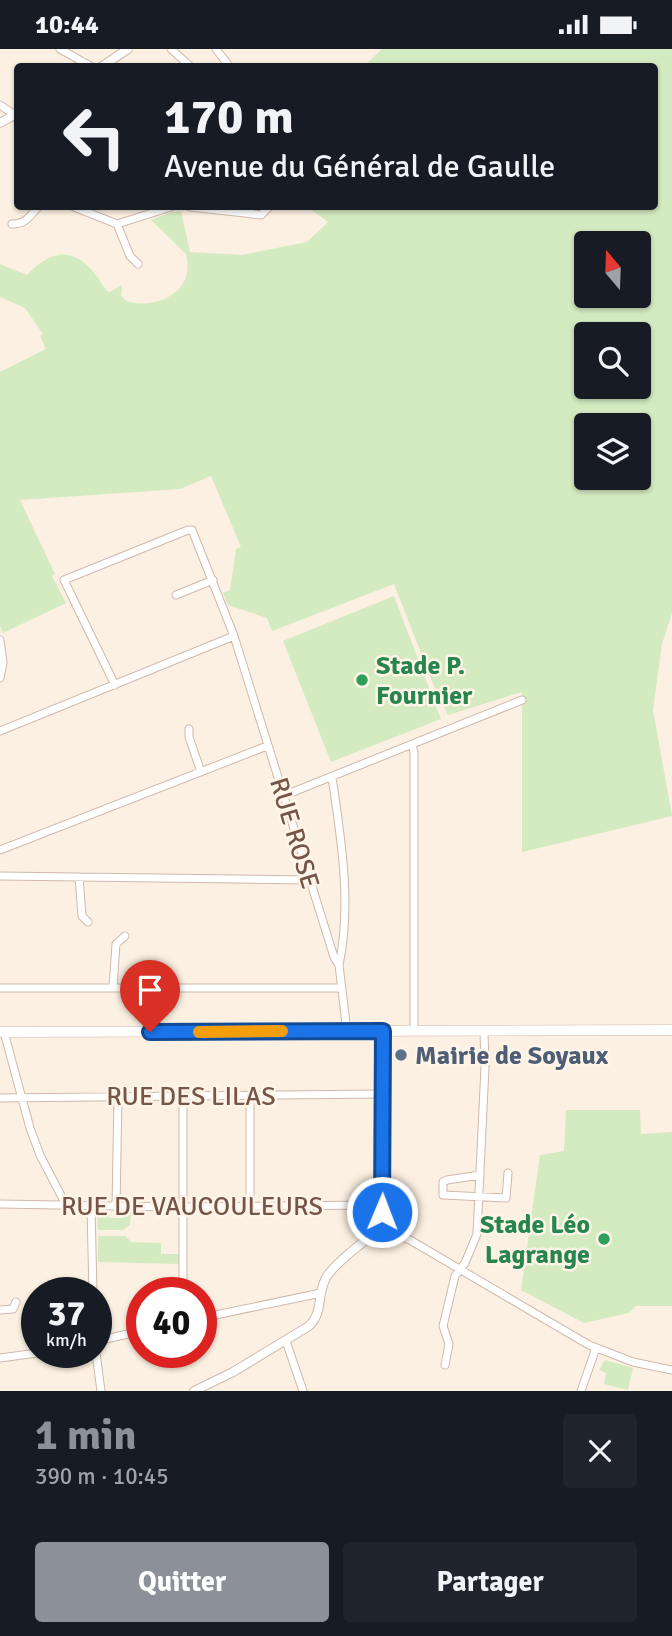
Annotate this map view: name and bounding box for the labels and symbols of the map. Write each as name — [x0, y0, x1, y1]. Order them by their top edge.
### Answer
north arrow — [574, 231, 651, 308]
place label: Stade P. Fournier — [376, 650, 473, 712]
marker: Stade P. Fournier — [354, 672, 370, 688]
street label: RUE ROSE — [262, 774, 326, 893]
pin — [120, 960, 180, 1032]
place label: Mairie de Soyaux — [415, 1040, 609, 1072]
marker: Mairie de Soyaux — [393, 1047, 409, 1063]
street label: RUE DES LILAS — [106, 1081, 276, 1113]
position arrow — [345, 1175, 419, 1249]
street label: RUE DE VAUCOULEURS — [61, 1191, 323, 1223]
place label: Stade Léo Lagrange — [480, 1209, 590, 1271]
marker: Stade Léo Lagrange — [596, 1231, 612, 1247]
speed limit sign: 40 — [126, 1277, 217, 1368]

